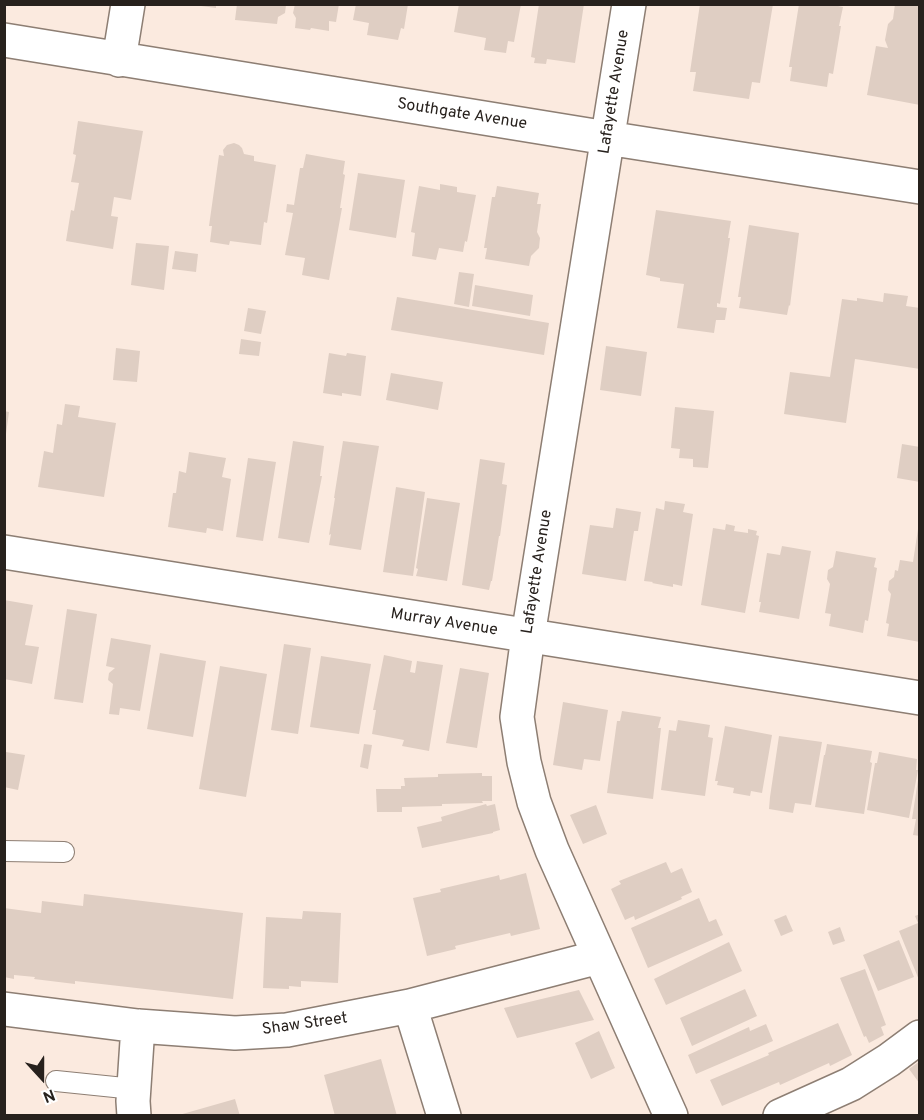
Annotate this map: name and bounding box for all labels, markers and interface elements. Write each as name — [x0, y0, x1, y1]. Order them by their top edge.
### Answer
street label: Lafayette Avenue — [596, 29, 634, 155]
street label: Southgate Avenue — [396, 95, 528, 135]
street label: Lafayette Avenue — [519, 509, 557, 635]
street label: Murray Avenue — [389, 605, 499, 641]
street label: Shaw Street — [261, 1009, 349, 1041]
north arrow — [12, 1048, 72, 1108]
text: N — [39, 1083, 57, 1106]

